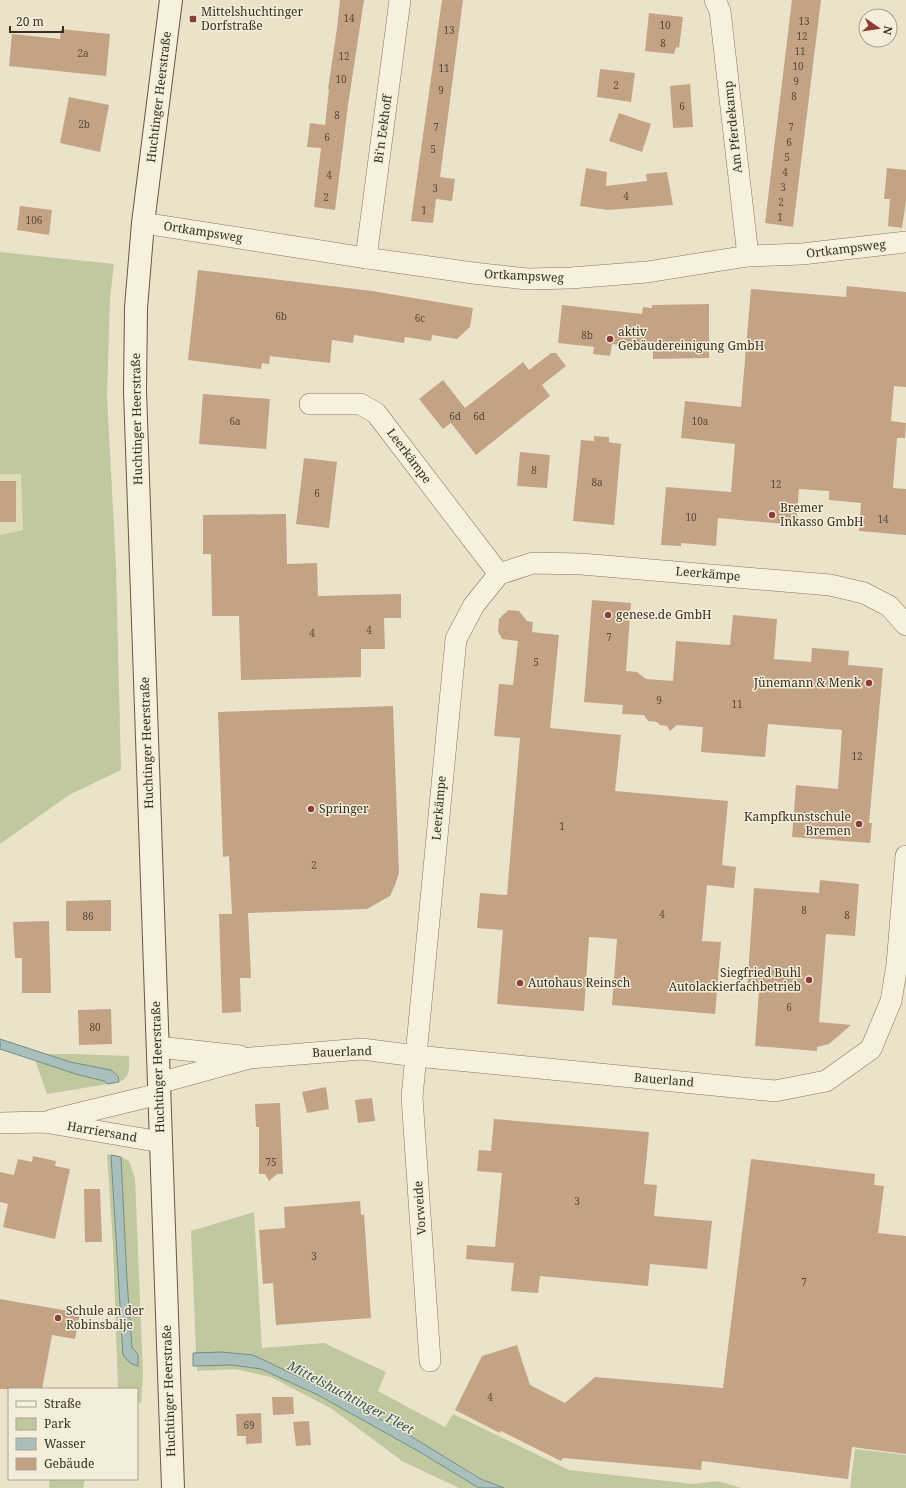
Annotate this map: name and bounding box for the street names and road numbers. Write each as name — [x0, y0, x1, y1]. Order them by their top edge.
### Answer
street label: Huchtinger Heerstraße — [142, 30, 175, 164]
street label: Am Pferdekamp — [719, 80, 746, 174]
street label: Bi'n Eekhoff — [369, 92, 396, 164]
street label: Ortkampsweg — [162, 217, 244, 246]
street label: Ortkampsweg — [805, 235, 887, 262]
street label: Ortkampsweg — [484, 265, 565, 286]
street label: Huchtinger Heerstraße — [127, 353, 146, 485]
street label: Leerkämpe — [383, 425, 436, 487]
street label: Leerkämpe — [675, 562, 741, 585]
street label: Huchtinger Heerstraße — [136, 677, 157, 809]
street label: Leerkämpe — [427, 775, 450, 841]
street label: Huchtinger Heerstraße — [147, 1001, 168, 1133]
street label: Bauerland — [312, 1042, 373, 1061]
street label: Bauerland — [633, 1068, 695, 1091]
street label: Harriersand — [66, 1117, 139, 1146]
street label: Vorweide — [409, 1180, 430, 1236]
street label: Huchtinger Heerstraße — [158, 1325, 179, 1457]

